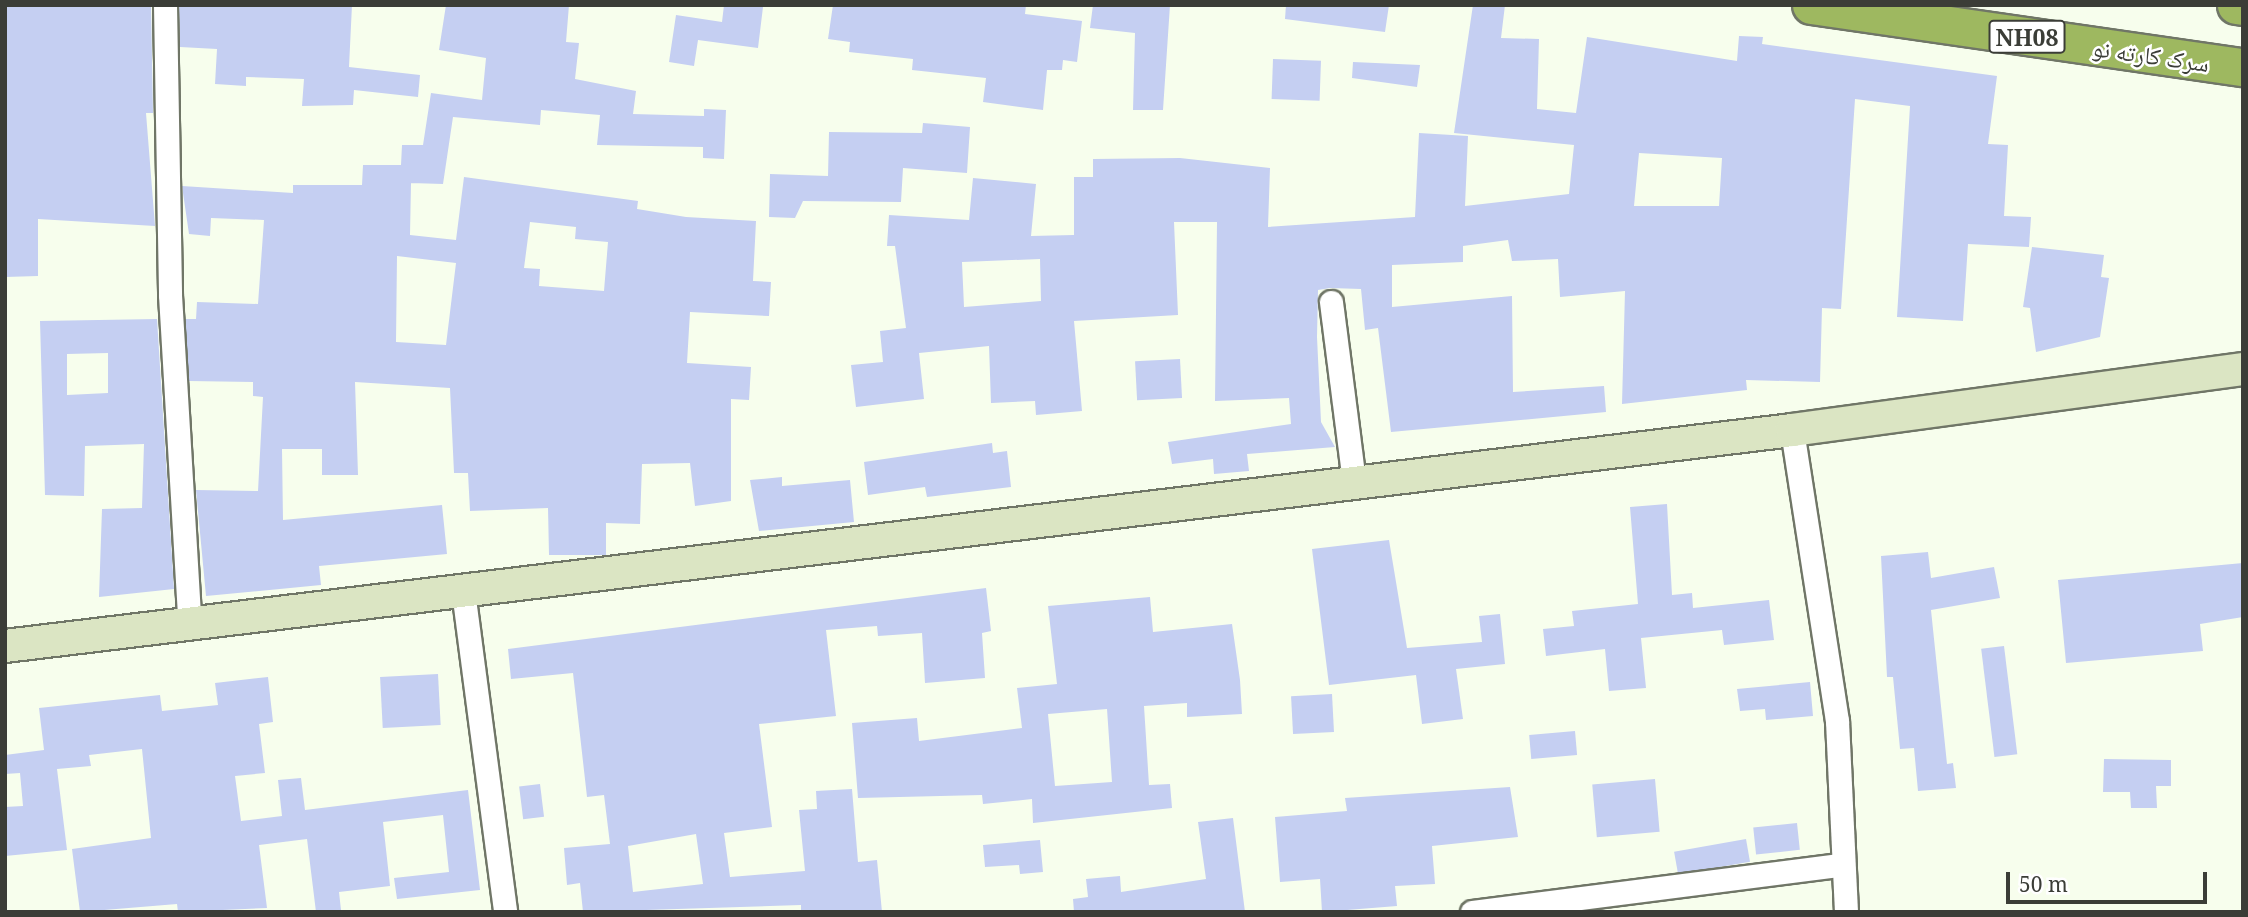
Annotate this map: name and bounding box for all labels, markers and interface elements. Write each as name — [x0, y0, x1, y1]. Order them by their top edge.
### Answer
road number: NH08 — [1988, 18, 2066, 56]
street label: سرک کارته نو — [2091, 33, 2211, 77]
scale bar — [2010, 858, 2211, 902]
text: 50 m — [2019, 870, 2068, 898]

